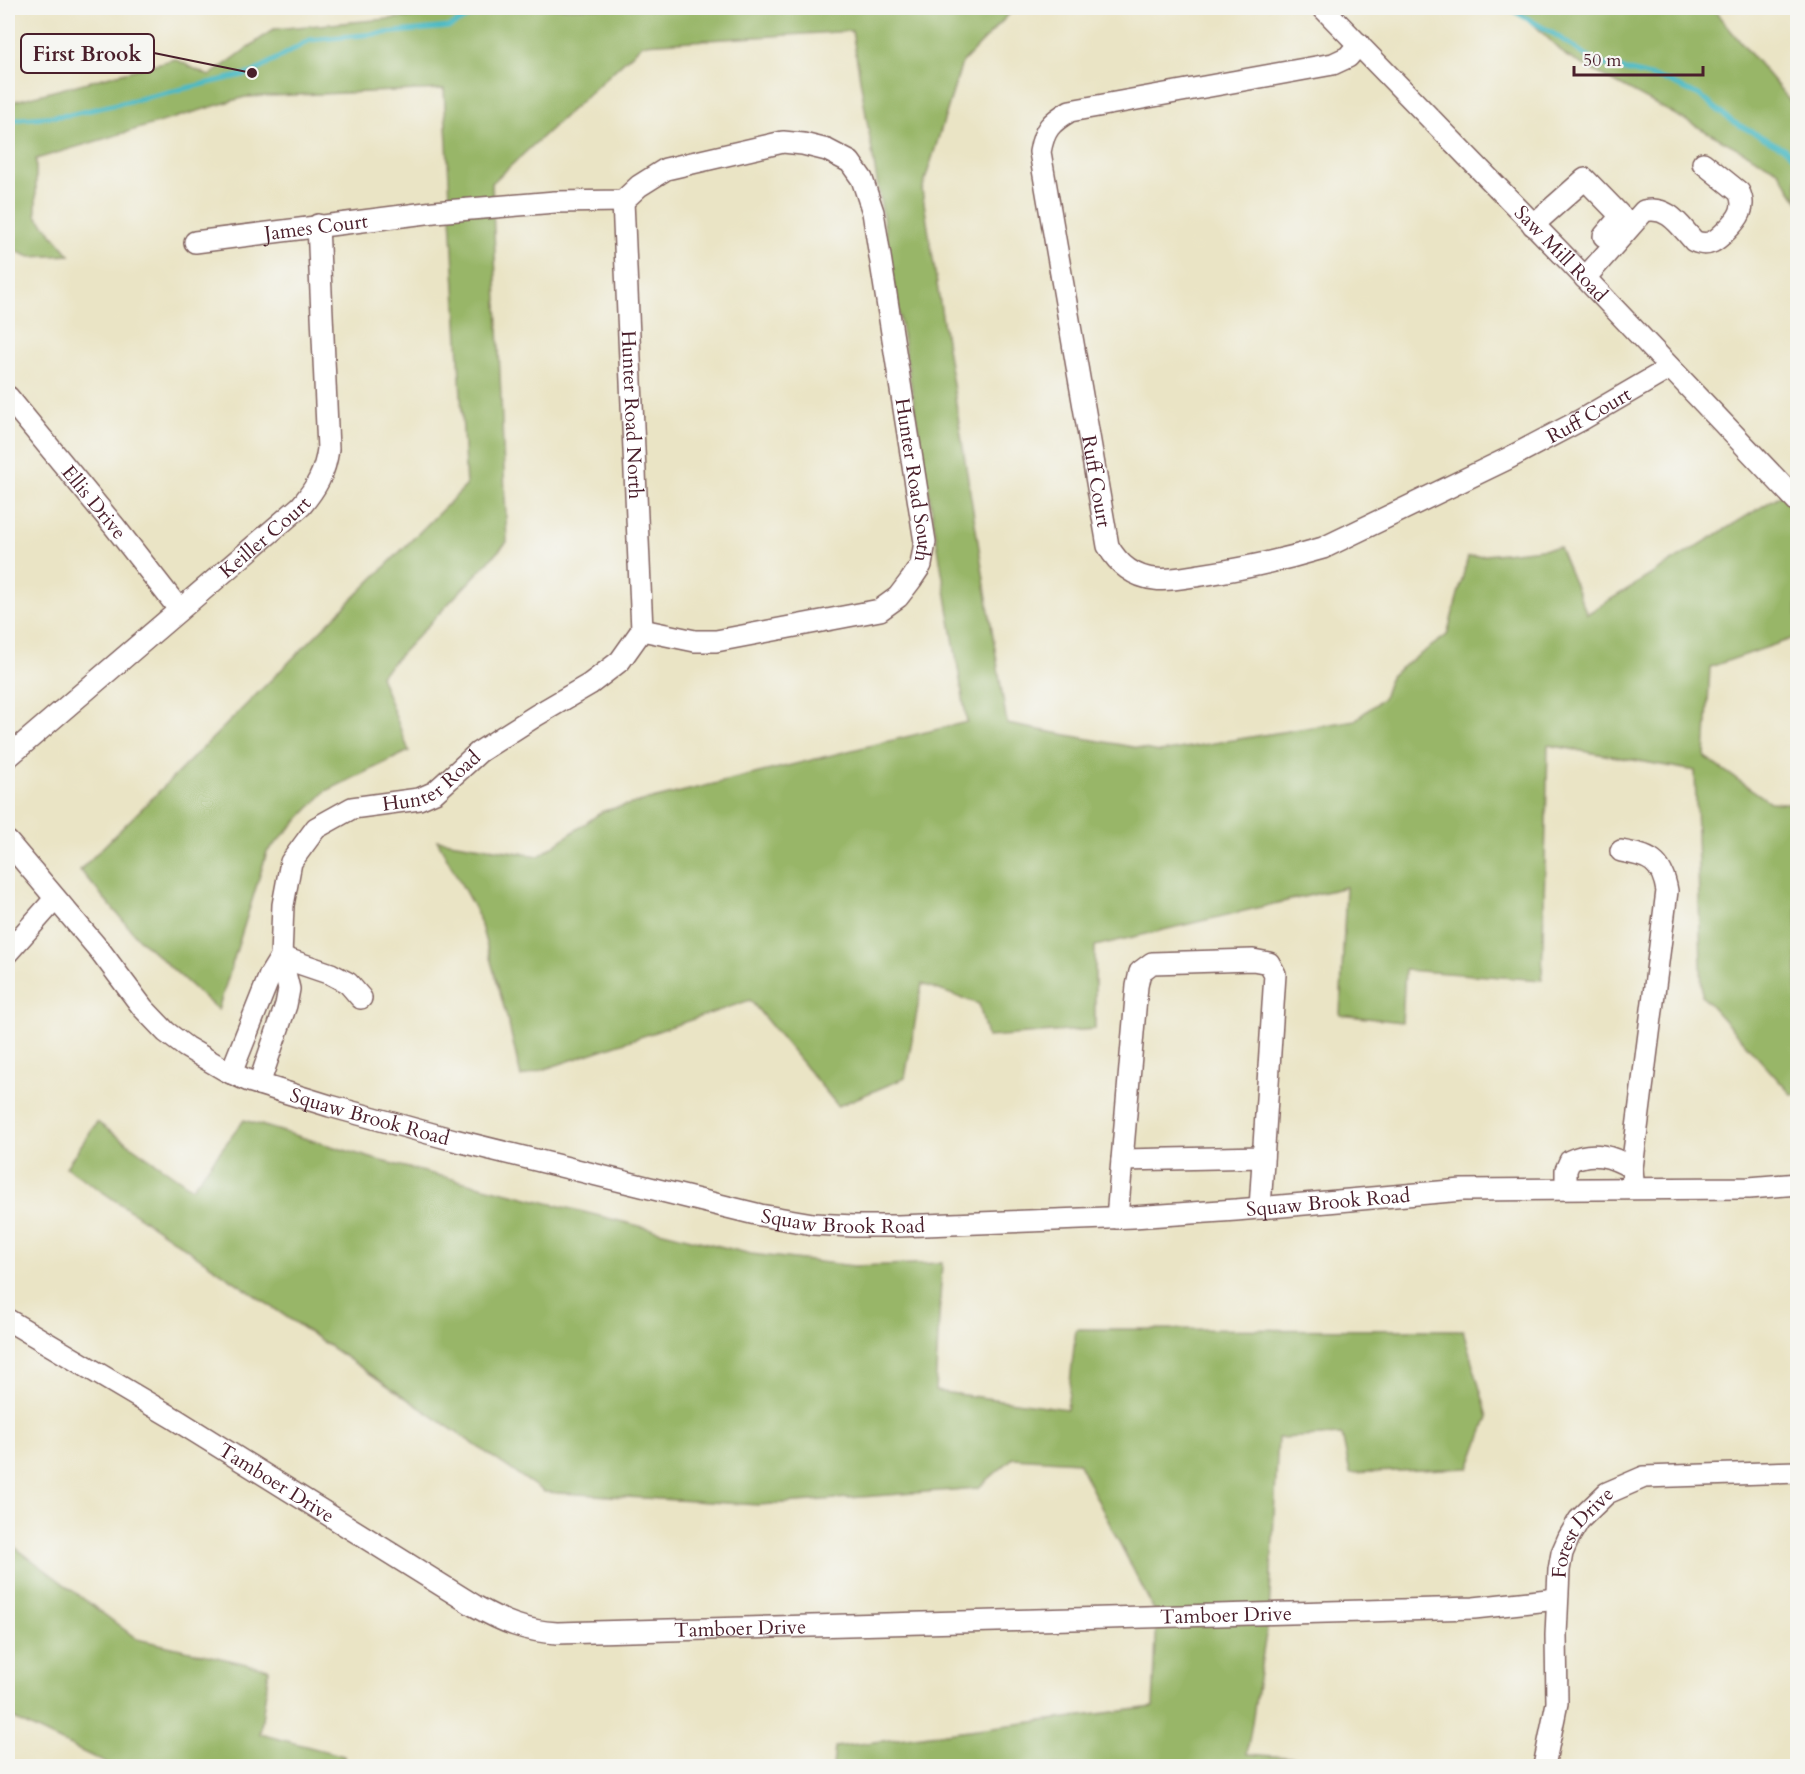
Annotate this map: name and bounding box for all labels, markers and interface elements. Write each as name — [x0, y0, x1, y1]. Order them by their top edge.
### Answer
callout: First Brook — [21, 34, 154, 73]
scale bar — [1574, 39, 1703, 77]
text: First Brook — [33, 40, 142, 69]
text: 50 m — [1583, 48, 1622, 73]
street label: Saw Mill Road — [1508, 199, 1614, 308]
street label: James Court — [260, 207, 370, 247]
street label: Hunter Road North — [615, 330, 650, 500]
street label: Ruff Court — [1542, 380, 1636, 449]
street label: Hunter Road South — [889, 396, 939, 564]
street label: Ruff Court — [1076, 433, 1118, 530]
street label: Ellis Drive — [56, 459, 133, 545]
street label: Keiller Court — [213, 490, 317, 584]
street label: Hunter Road — [380, 744, 486, 817]
street label: Squaw Brook Road — [287, 1081, 453, 1152]
street label: Squaw Brook Road — [1245, 1181, 1411, 1223]
street label: Squaw Brook Road — [759, 1202, 926, 1240]
street label: Tamboer Drive — [214, 1436, 340, 1529]
street label: Forest Drive — [1545, 1481, 1619, 1579]
street label: Tamboer Drive — [1160, 1599, 1292, 1630]
street label: Tamboer Drive — [674, 1613, 806, 1643]

